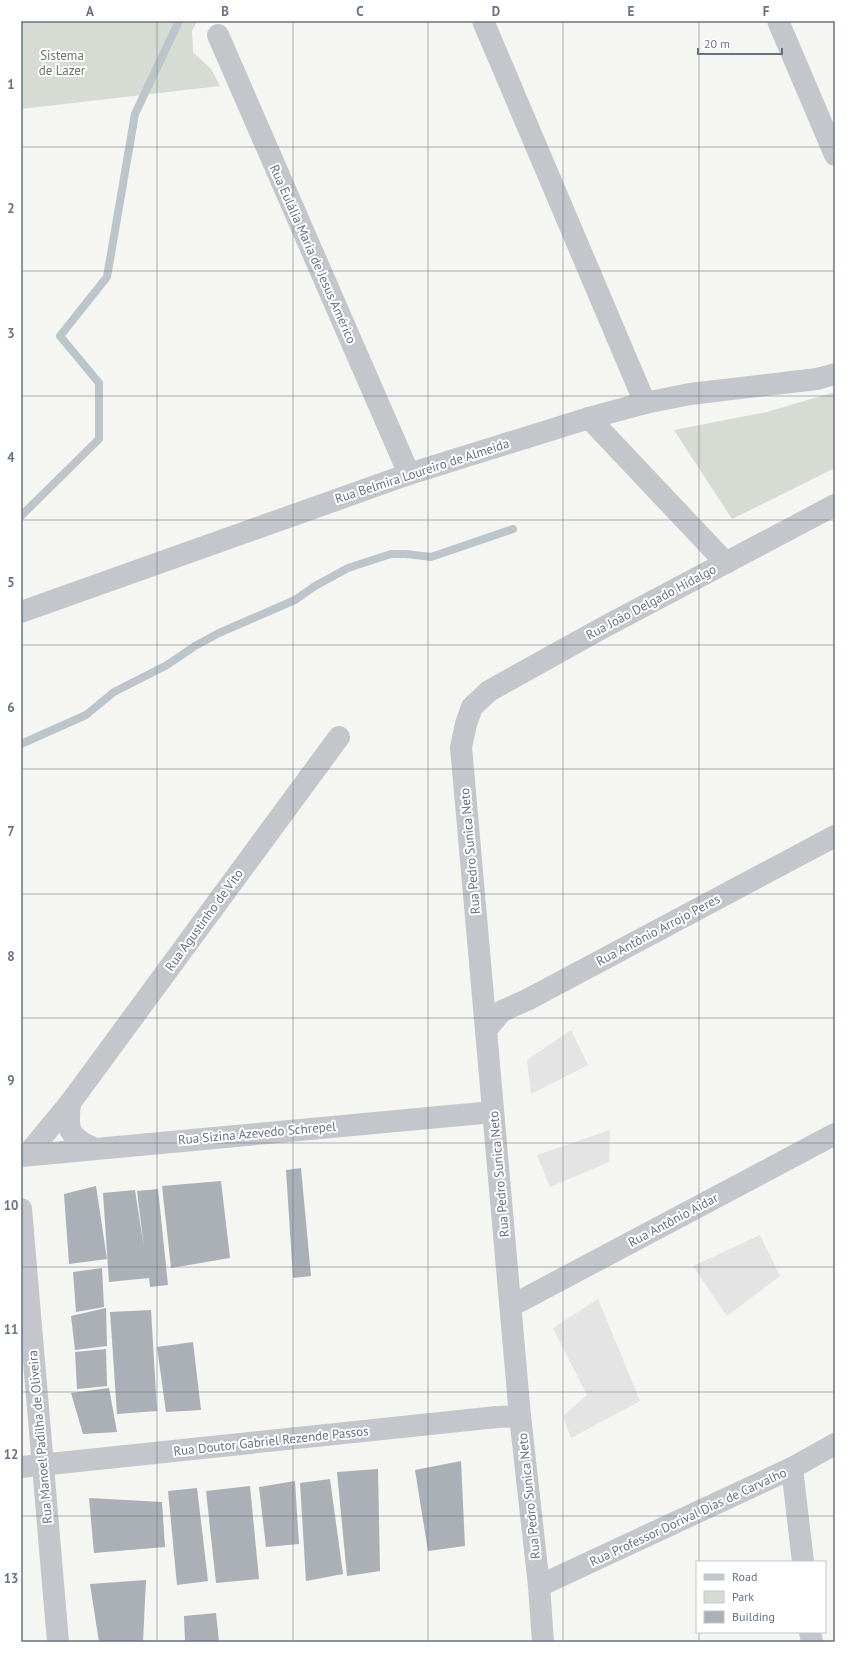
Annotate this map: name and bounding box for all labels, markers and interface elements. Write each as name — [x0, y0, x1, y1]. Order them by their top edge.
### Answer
text: A — [86, 3, 94, 20]
text: B — [221, 3, 229, 20]
text: C — [356, 3, 364, 20]
text: D — [492, 3, 500, 20]
text: E — [628, 3, 635, 20]
text: F — [763, 3, 770, 20]
scale bar — [698, 30, 782, 56]
text: 20 m — [704, 36, 730, 51]
park label: Sistema de Lazer — [39, 47, 86, 79]
text: 1 — [7, 76, 15, 93]
street label: Rua Eulália Maria de Jesus Américo — [266, 162, 360, 346]
text: 2 — [7, 200, 15, 217]
text: 3 — [7, 325, 15, 342]
street label: Rua Belmira Loureiro de Almeida — [333, 435, 511, 507]
text: 4 — [7, 449, 15, 466]
street label: Rua João Delgado Hidalgo — [583, 560, 719, 644]
text: 5 — [7, 574, 15, 591]
text: 6 — [7, 699, 15, 716]
street label: Rua Pedro Sunica Neto — [456, 787, 484, 915]
text: 7 — [7, 823, 15, 840]
street label: Rua Agustinho de Vito — [161, 865, 247, 974]
street label: Rua Antônio Arrojo Peres — [593, 890, 723, 970]
text: 8 — [7, 948, 15, 965]
text: 9 — [7, 1072, 15, 1089]
street label: Rua Pedro Sunica Neto — [485, 1110, 513, 1238]
street label: Rua Sizina Azevedo Schrepel — [177, 1118, 337, 1148]
street label: Rua Antônio Aidar — [625, 1189, 721, 1251]
text: 10 — [4, 1197, 18, 1214]
text: 11 — [4, 1321, 18, 1338]
street label: Rua Manoel Padilha de Oliveira — [24, 1350, 56, 1524]
street label: Rua Doutor Gabriel Rezende Passos — [173, 1422, 369, 1460]
street label: Rua Pedro Sunica Neto — [514, 1432, 544, 1560]
text: 12 — [4, 1446, 18, 1463]
street label: Rua Professor Dorival Dias de Carvalho — [587, 1464, 789, 1570]
legend — [696, 1561, 826, 1633]
text: Road — [732, 1569, 757, 1584]
text: 13 — [4, 1570, 18, 1587]
text: Park — [732, 1589, 754, 1604]
text: Building — [732, 1609, 775, 1624]

